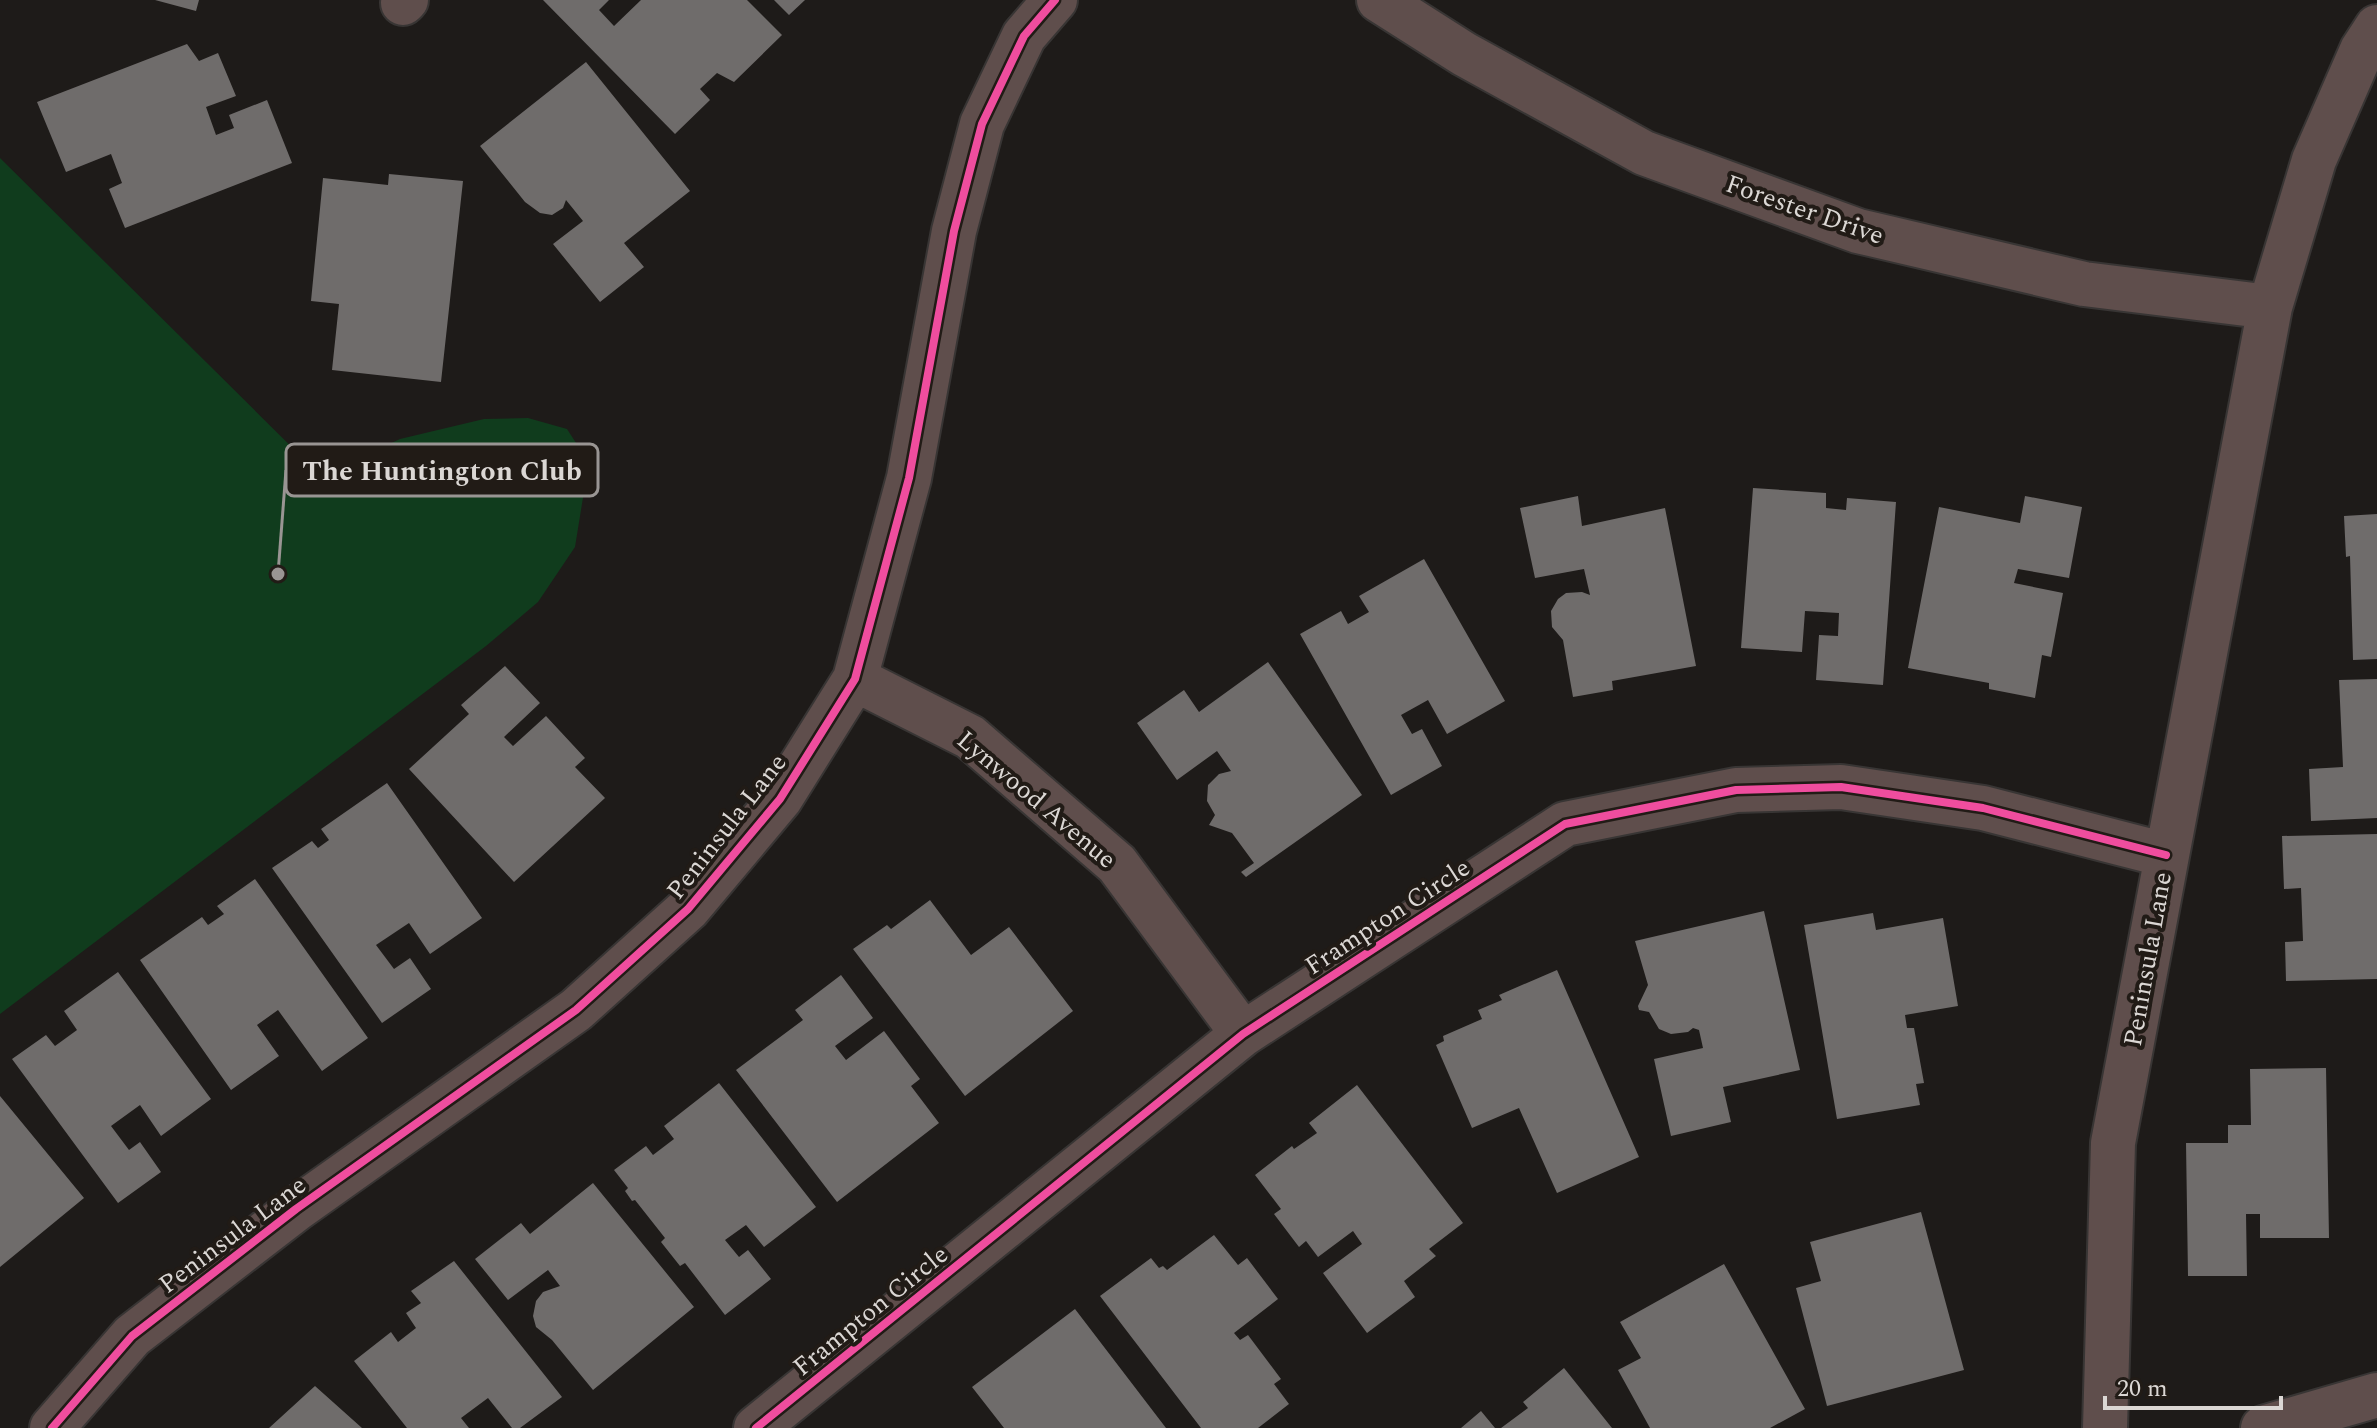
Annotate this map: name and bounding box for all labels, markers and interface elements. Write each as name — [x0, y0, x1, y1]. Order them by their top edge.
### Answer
street label: Forester Drive — [1720, 164, 1889, 256]
callout: The Huntington Club — [286, 444, 598, 496]
text: The Huntington Club — [302, 450, 582, 493]
street label: Lynwood Avenue — [948, 721, 1125, 879]
street label: Peninsula Lane — [657, 745, 797, 908]
street label: Frampton Circle — [1297, 848, 1478, 985]
street label: Peninsula Lane — [2113, 869, 2183, 1050]
street label: Peninsula Lane — [150, 1166, 315, 1304]
street label: Frampton Circle — [784, 1235, 957, 1386]
scale bar — [2105, 1360, 2281, 1410]
text: 20 m — [2117, 1371, 2168, 1407]

